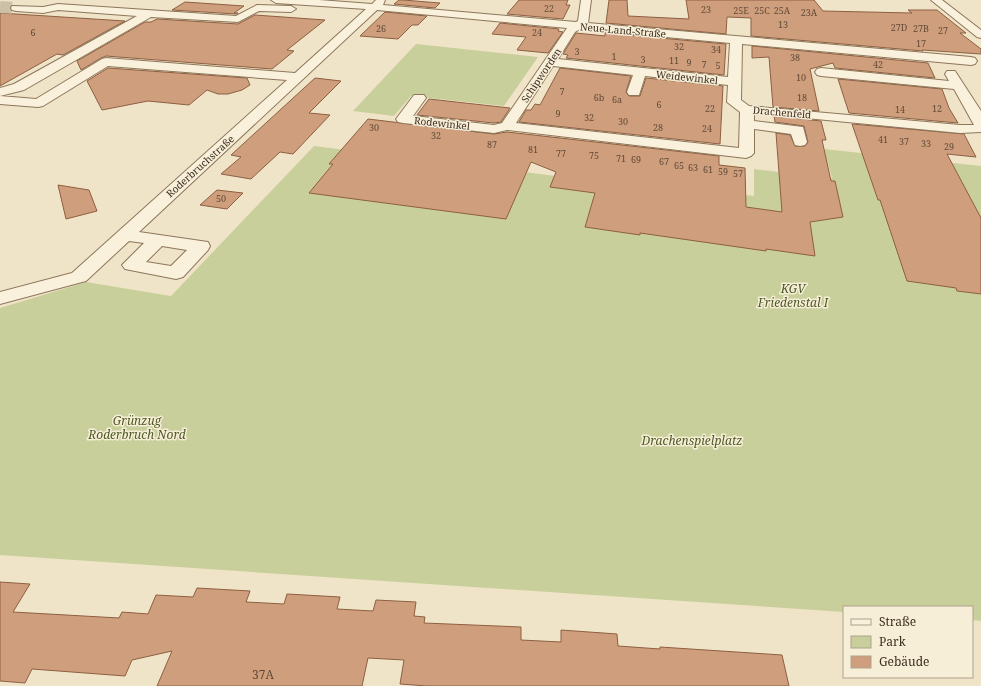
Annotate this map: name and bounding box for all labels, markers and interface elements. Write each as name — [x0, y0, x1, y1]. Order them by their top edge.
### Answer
house number: 22 — [544, 2, 554, 15]
house number: 23 — [701, 3, 711, 16]
house number: 25E — [733, 4, 749, 17]
house number: 25C — [754, 4, 770, 17]
house number: 25A — [774, 4, 791, 17]
house number: 23A — [801, 6, 818, 19]
house number: 13 — [778, 18, 788, 31]
street label: Neue-Land-Straße — [579, 19, 667, 41]
house number: 27D — [891, 21, 908, 34]
house number: 26 — [376, 22, 386, 35]
house number: 27B — [913, 22, 929, 35]
house number: 27 — [938, 24, 948, 37]
house number: 6 — [30, 26, 36, 39]
house number: 24 — [532, 26, 542, 39]
house number: 17 — [916, 37, 926, 50]
house number: 32 — [674, 40, 684, 53]
house number: 34 — [711, 43, 721, 56]
street label: Schipworden — [518, 44, 565, 105]
house number: 3 — [574, 45, 580, 58]
house number: 1 — [611, 50, 617, 63]
house number: 38 — [790, 51, 800, 64]
house number: 3 — [640, 53, 646, 66]
house number: 11 — [669, 54, 679, 67]
house number: 9 — [686, 56, 692, 69]
house number: 7 — [701, 58, 707, 71]
house number: 42 — [873, 58, 883, 71]
house number: 5 — [715, 59, 721, 72]
street label: Weidewinkel — [655, 67, 719, 87]
house number: 10 — [796, 71, 806, 84]
house number: 7 — [559, 85, 565, 98]
house number: 6b — [594, 91, 605, 104]
house number: 18 — [797, 91, 807, 104]
house number: 6a — [612, 93, 622, 106]
house number: 6 — [656, 98, 662, 111]
house number: 22 — [705, 102, 715, 115]
street label: Drachenfeld — [752, 102, 812, 122]
house number: 12 — [932, 102, 942, 115]
house number: 14 — [895, 103, 905, 116]
house number: 9 — [555, 107, 561, 120]
house number: 32 — [584, 111, 594, 124]
street label: Rodewinkel — [413, 113, 471, 133]
house number: 30 — [618, 115, 628, 128]
house number: 30 — [369, 121, 379, 134]
house number: 28 — [653, 121, 663, 134]
house number: 24 — [702, 122, 712, 135]
house number: 32 — [431, 129, 441, 142]
street label: Roderbruchstraße — [163, 132, 237, 200]
house number: 41 — [878, 133, 888, 146]
house number: 37 — [899, 135, 909, 148]
house number: 33 — [921, 137, 931, 150]
house number: 87 — [487, 138, 497, 151]
house number: 29 — [944, 140, 954, 153]
house number: 81 — [528, 143, 538, 156]
house number: 77 — [556, 147, 566, 160]
house number: 75 — [589, 149, 599, 162]
house number: 71 — [616, 152, 626, 165]
house number: 69 — [631, 153, 641, 166]
house number: 67 — [659, 155, 669, 168]
house number: 65 — [674, 159, 684, 172]
house number: 63 — [688, 161, 698, 174]
house number: 61 — [703, 163, 713, 176]
house number: 59 — [718, 165, 728, 178]
house number: 57 — [733, 167, 743, 180]
house number: 50 — [216, 192, 226, 205]
park label: KGV Friedenstal I — [757, 280, 830, 311]
park label: Grünzug Roderbruch Nord — [87, 412, 186, 443]
park label: Drachenspielplatz — [641, 432, 742, 449]
legend — [843, 606, 973, 678]
text: Straße — [879, 613, 916, 630]
text: Park — [879, 633, 907, 650]
text: Gebäude — [879, 653, 930, 670]
house number: 37A — [252, 666, 274, 683]

